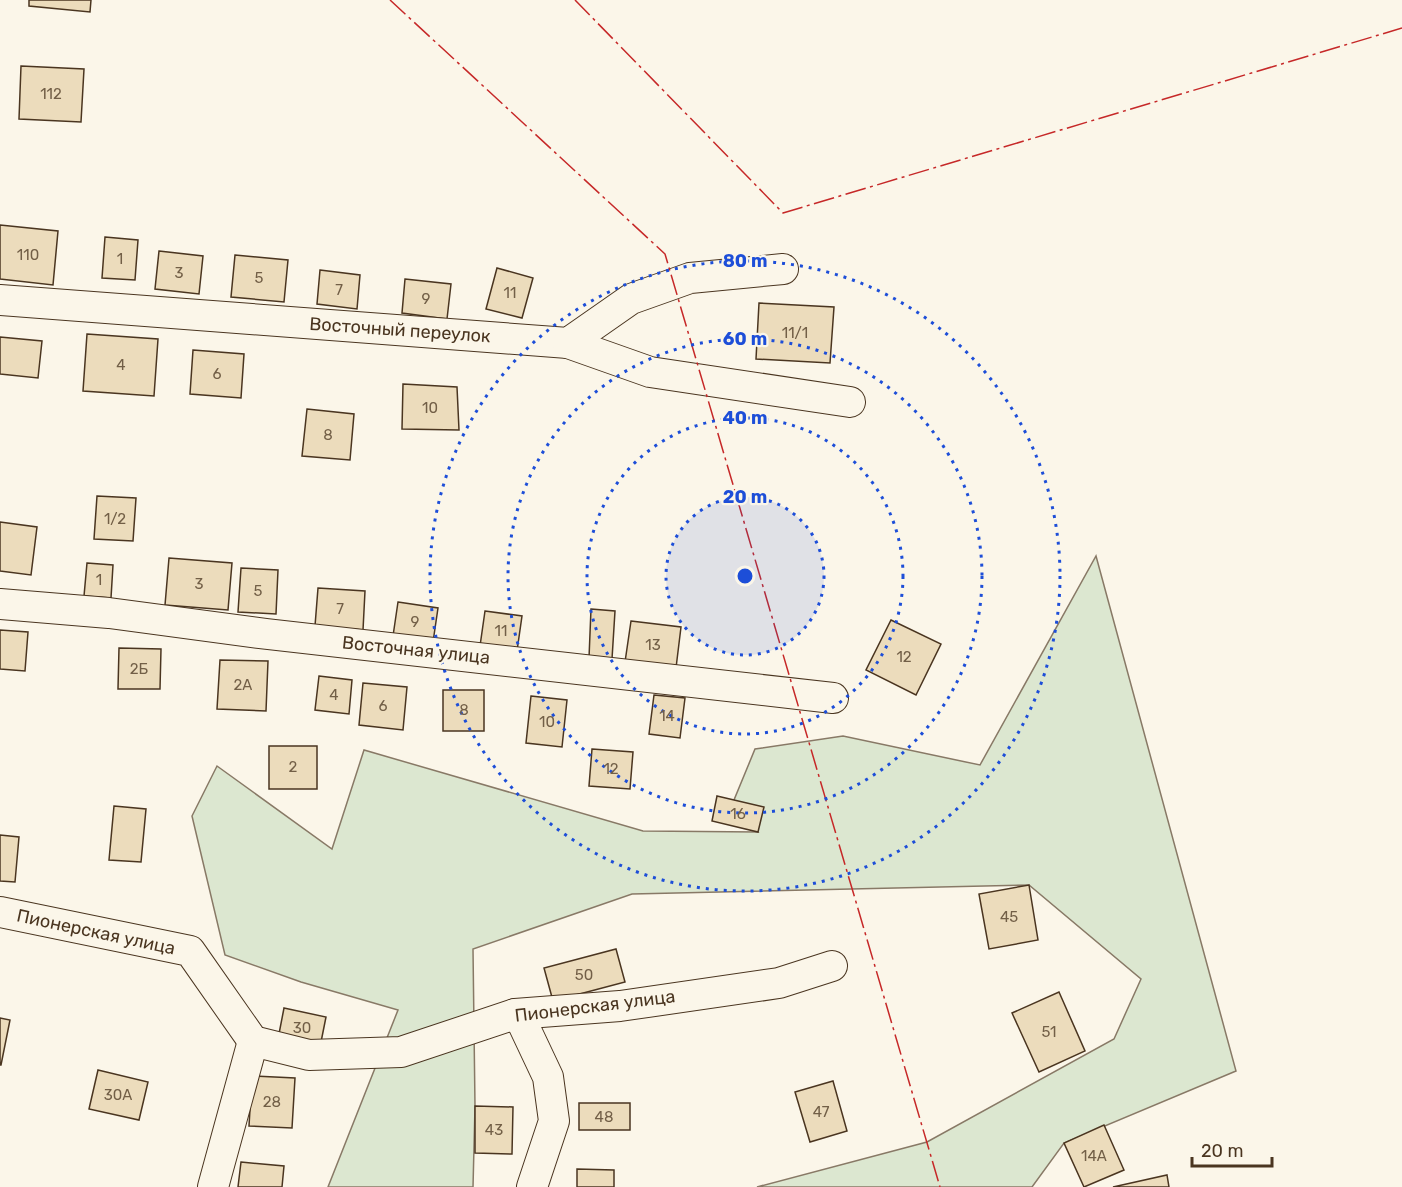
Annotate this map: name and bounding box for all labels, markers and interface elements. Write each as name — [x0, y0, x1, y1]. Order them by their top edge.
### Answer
house number: 112 — [40, 85, 62, 103]
house number: 110 — [17, 246, 39, 264]
house number: 1 — [117, 250, 123, 268]
text: 80 m — [723, 250, 767, 272]
house number: 3 — [174, 264, 184, 282]
house number: 5 — [255, 269, 264, 287]
house number: 7 — [335, 281, 343, 299]
house number: 11 — [504, 284, 516, 302]
house number: 9 — [422, 290, 431, 308]
street label: Восточный переулок — [309, 313, 492, 347]
house number: 11/1 — [782, 324, 808, 342]
text: 60 m — [723, 328, 767, 350]
house number: 4 — [116, 356, 126, 374]
house number: 6 — [212, 365, 222, 383]
house number: 10 — [422, 399, 438, 417]
text: 40 m — [723, 407, 767, 429]
house number: 8 — [323, 426, 333, 444]
text: 20 m — [723, 486, 767, 508]
house number: 1/2 — [104, 510, 126, 528]
centre of rings — [735, 566, 755, 586]
house number: 1 — [96, 571, 102, 589]
house number: 3 — [194, 575, 204, 593]
house number: 5 — [254, 582, 263, 600]
house number: 7 — [336, 600, 344, 618]
house number: 9 — [411, 613, 420, 631]
house number: 11 — [495, 622, 507, 640]
street label: Восточная улица — [341, 631, 491, 669]
house number: 13 — [645, 636, 661, 654]
house number: 12 — [896, 648, 912, 666]
house number: 2Б — [130, 660, 149, 678]
house number: 2А — [234, 676, 252, 694]
house number: 4 — [329, 686, 339, 704]
house number: 6 — [378, 697, 388, 715]
house number: 8 — [459, 701, 469, 719]
house number: 14 — [659, 707, 675, 725]
house number: 10 — [539, 713, 555, 731]
house number: 2 — [289, 758, 298, 776]
house number: 12 — [603, 760, 619, 778]
house number: 16 — [730, 805, 746, 823]
street label: Пионерская улица — [15, 904, 177, 960]
house number: 45 — [1000, 908, 1018, 926]
house number: 50 — [575, 966, 593, 984]
street label: Пионерская улица — [514, 985, 676, 1027]
house number: 30 — [293, 1019, 311, 1037]
house number: 51 — [1041, 1023, 1057, 1041]
house number: 30А — [104, 1086, 132, 1104]
house number: 28 — [263, 1093, 281, 1111]
house number: 47 — [813, 1103, 830, 1121]
house number: 48 — [595, 1108, 613, 1126]
house number: 43 — [485, 1121, 503, 1139]
scale bar — [1192, 1130, 1272, 1168]
text: 20 m — [1201, 1140, 1243, 1162]
house number: 14А — [1081, 1147, 1107, 1165]

